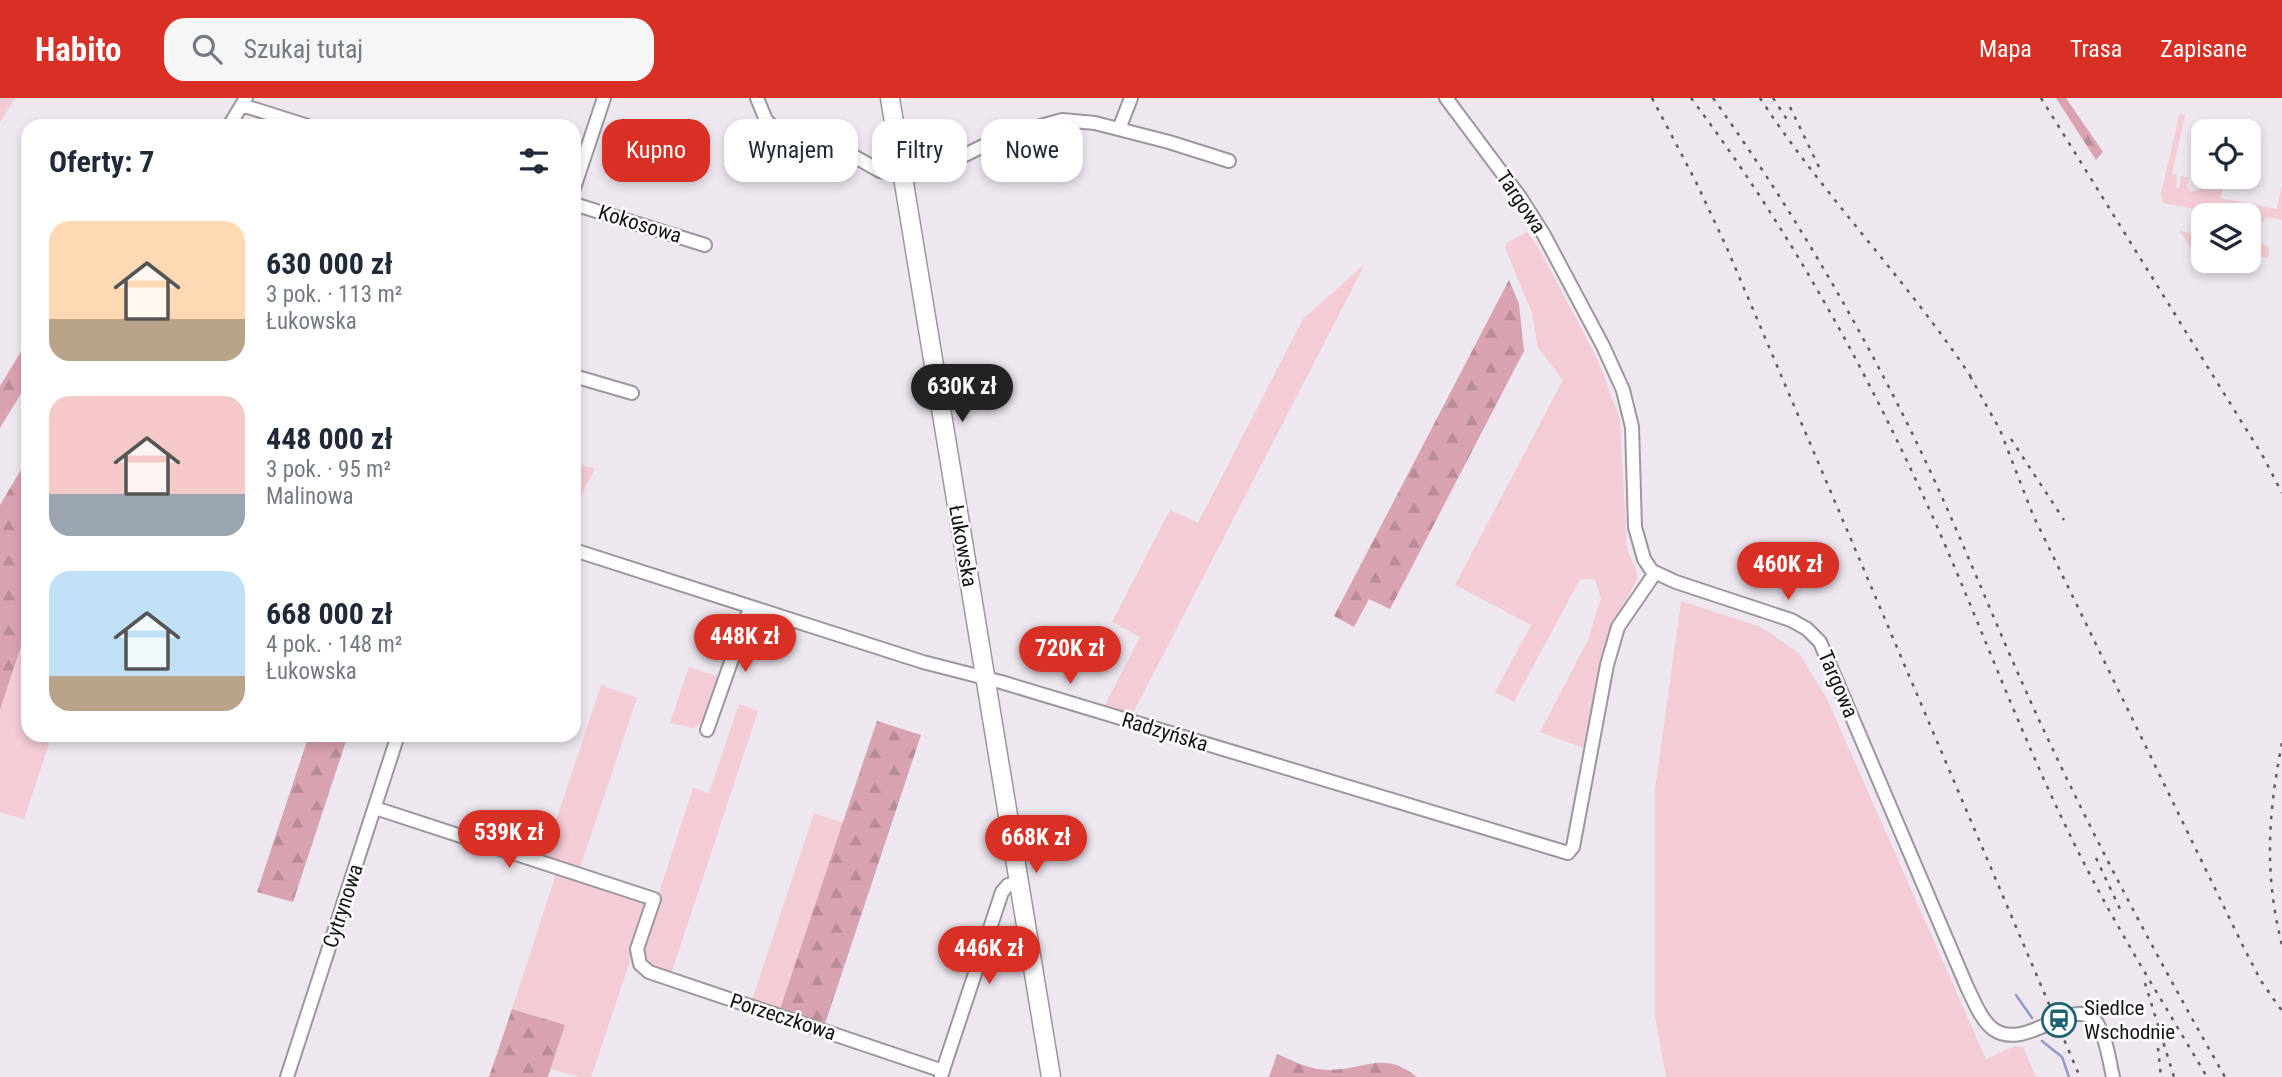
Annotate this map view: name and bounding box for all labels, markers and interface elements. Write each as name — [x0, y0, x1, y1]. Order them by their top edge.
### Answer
search box — [164, 18, 654, 81]
text: Habito — [35, 30, 122, 69]
icon: search — [188, 30, 226, 68]
text: Szukaj tutaj — [244, 34, 363, 64]
text: Mapa — [1979, 35, 2032, 63]
text: Trasa — [2070, 35, 2122, 63]
text: Zapisane — [2160, 35, 2247, 63]
chip: Kupno — [602, 119, 710, 182]
chip: Wynajem — [724, 119, 858, 182]
chip: Filtry — [872, 119, 967, 182]
chip: Nowe — [981, 119, 1083, 182]
map controls — [2191, 119, 2261, 273]
button: locate — [2191, 119, 2261, 189]
icon: filters — [515, 142, 553, 180]
text: Oferty: 7 — [49, 144, 154, 179]
street label: Targowa — [1491, 166, 1551, 238]
street label: Kokosowa — [596, 200, 684, 248]
button: layers — [2191, 203, 2261, 273]
text: 630 000 zł — [266, 246, 393, 281]
icon: home — [105, 249, 189, 333]
text: 3 pok. · 113 m² — [266, 281, 402, 308]
text: Łukowska — [266, 308, 357, 335]
pin: 630K zł — [897, 364, 1027, 424]
text: 630K zł — [927, 373, 997, 400]
text: 448 000 zł — [266, 421, 393, 456]
icon: home — [105, 424, 189, 508]
text: 3 pok. · 95 m² — [266, 456, 391, 483]
text: Malinowa — [266, 483, 354, 510]
street label: Łukowska — [944, 503, 982, 589]
pin: 460K zł — [1723, 542, 1853, 602]
text: 460K zł — [1753, 551, 1823, 578]
text: 668 000 zł — [266, 596, 393, 631]
icon: home — [105, 599, 189, 683]
pin: 448K zł — [680, 614, 810, 674]
text: 448K zł — [710, 623, 780, 650]
pin: 720K zł — [1005, 626, 1135, 686]
text: 4 pok. · 148 m² — [266, 631, 402, 658]
text: 720K zł — [1035, 635, 1105, 662]
street label: Targowa — [1813, 647, 1863, 721]
text: Łukowska — [266, 658, 357, 685]
street label: Radzyńska — [1119, 708, 1211, 756]
pin: 539K zł — [444, 810, 574, 870]
pin: 668K zł — [971, 816, 1101, 875]
text: 539K zł — [474, 819, 544, 846]
text: 668K zł — [1001, 824, 1071, 851]
street label: Cytrynowa — [318, 861, 368, 951]
pin: 446K zł — [924, 926, 1054, 986]
text: 446K zł — [954, 935, 1024, 962]
street label: Porzeczkowa — [727, 989, 839, 1045]
place label: Siedlce Wschodnie — [2084, 996, 2175, 1044]
station icon: Siedlce Wschodnie — [2040, 1001, 2078, 1039]

